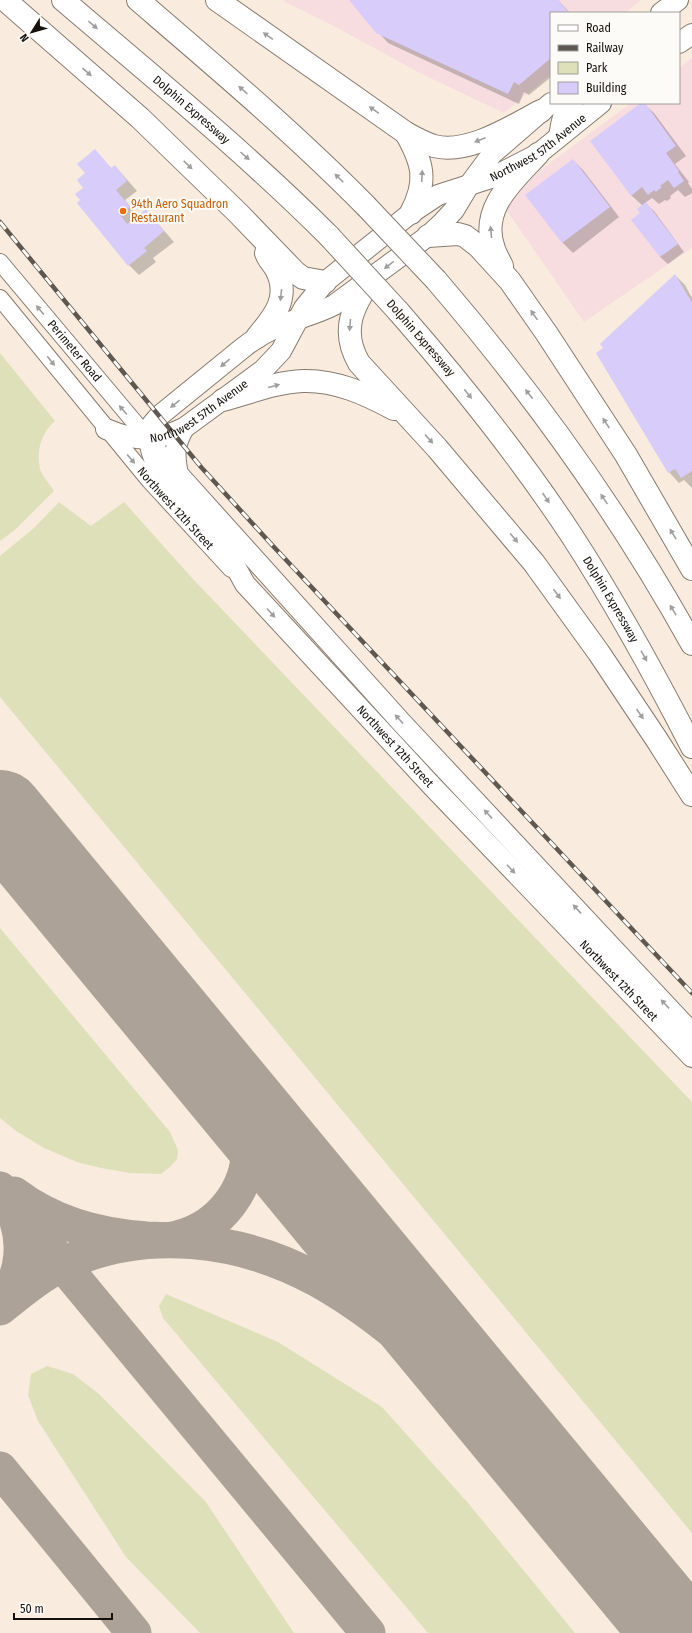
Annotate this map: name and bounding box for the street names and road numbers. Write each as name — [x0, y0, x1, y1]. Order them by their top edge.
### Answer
street label: Dolphin Expressway — [150, 73, 233, 147]
street label: Northwest 57th Avenue — [487, 111, 589, 184]
street label: Dolphin Expressway — [384, 297, 459, 380]
street label: Perimeter Road — [45, 317, 104, 384]
street label: Northwest 57th Avenue — [149, 377, 251, 445]
street label: Northwest 12th Street — [134, 464, 217, 552]
street label: Dolphin Expressway — [580, 554, 642, 645]
street label: Northwest 12th Street — [354, 702, 437, 790]
street label: Northwest 12th Street — [577, 938, 661, 1024]

